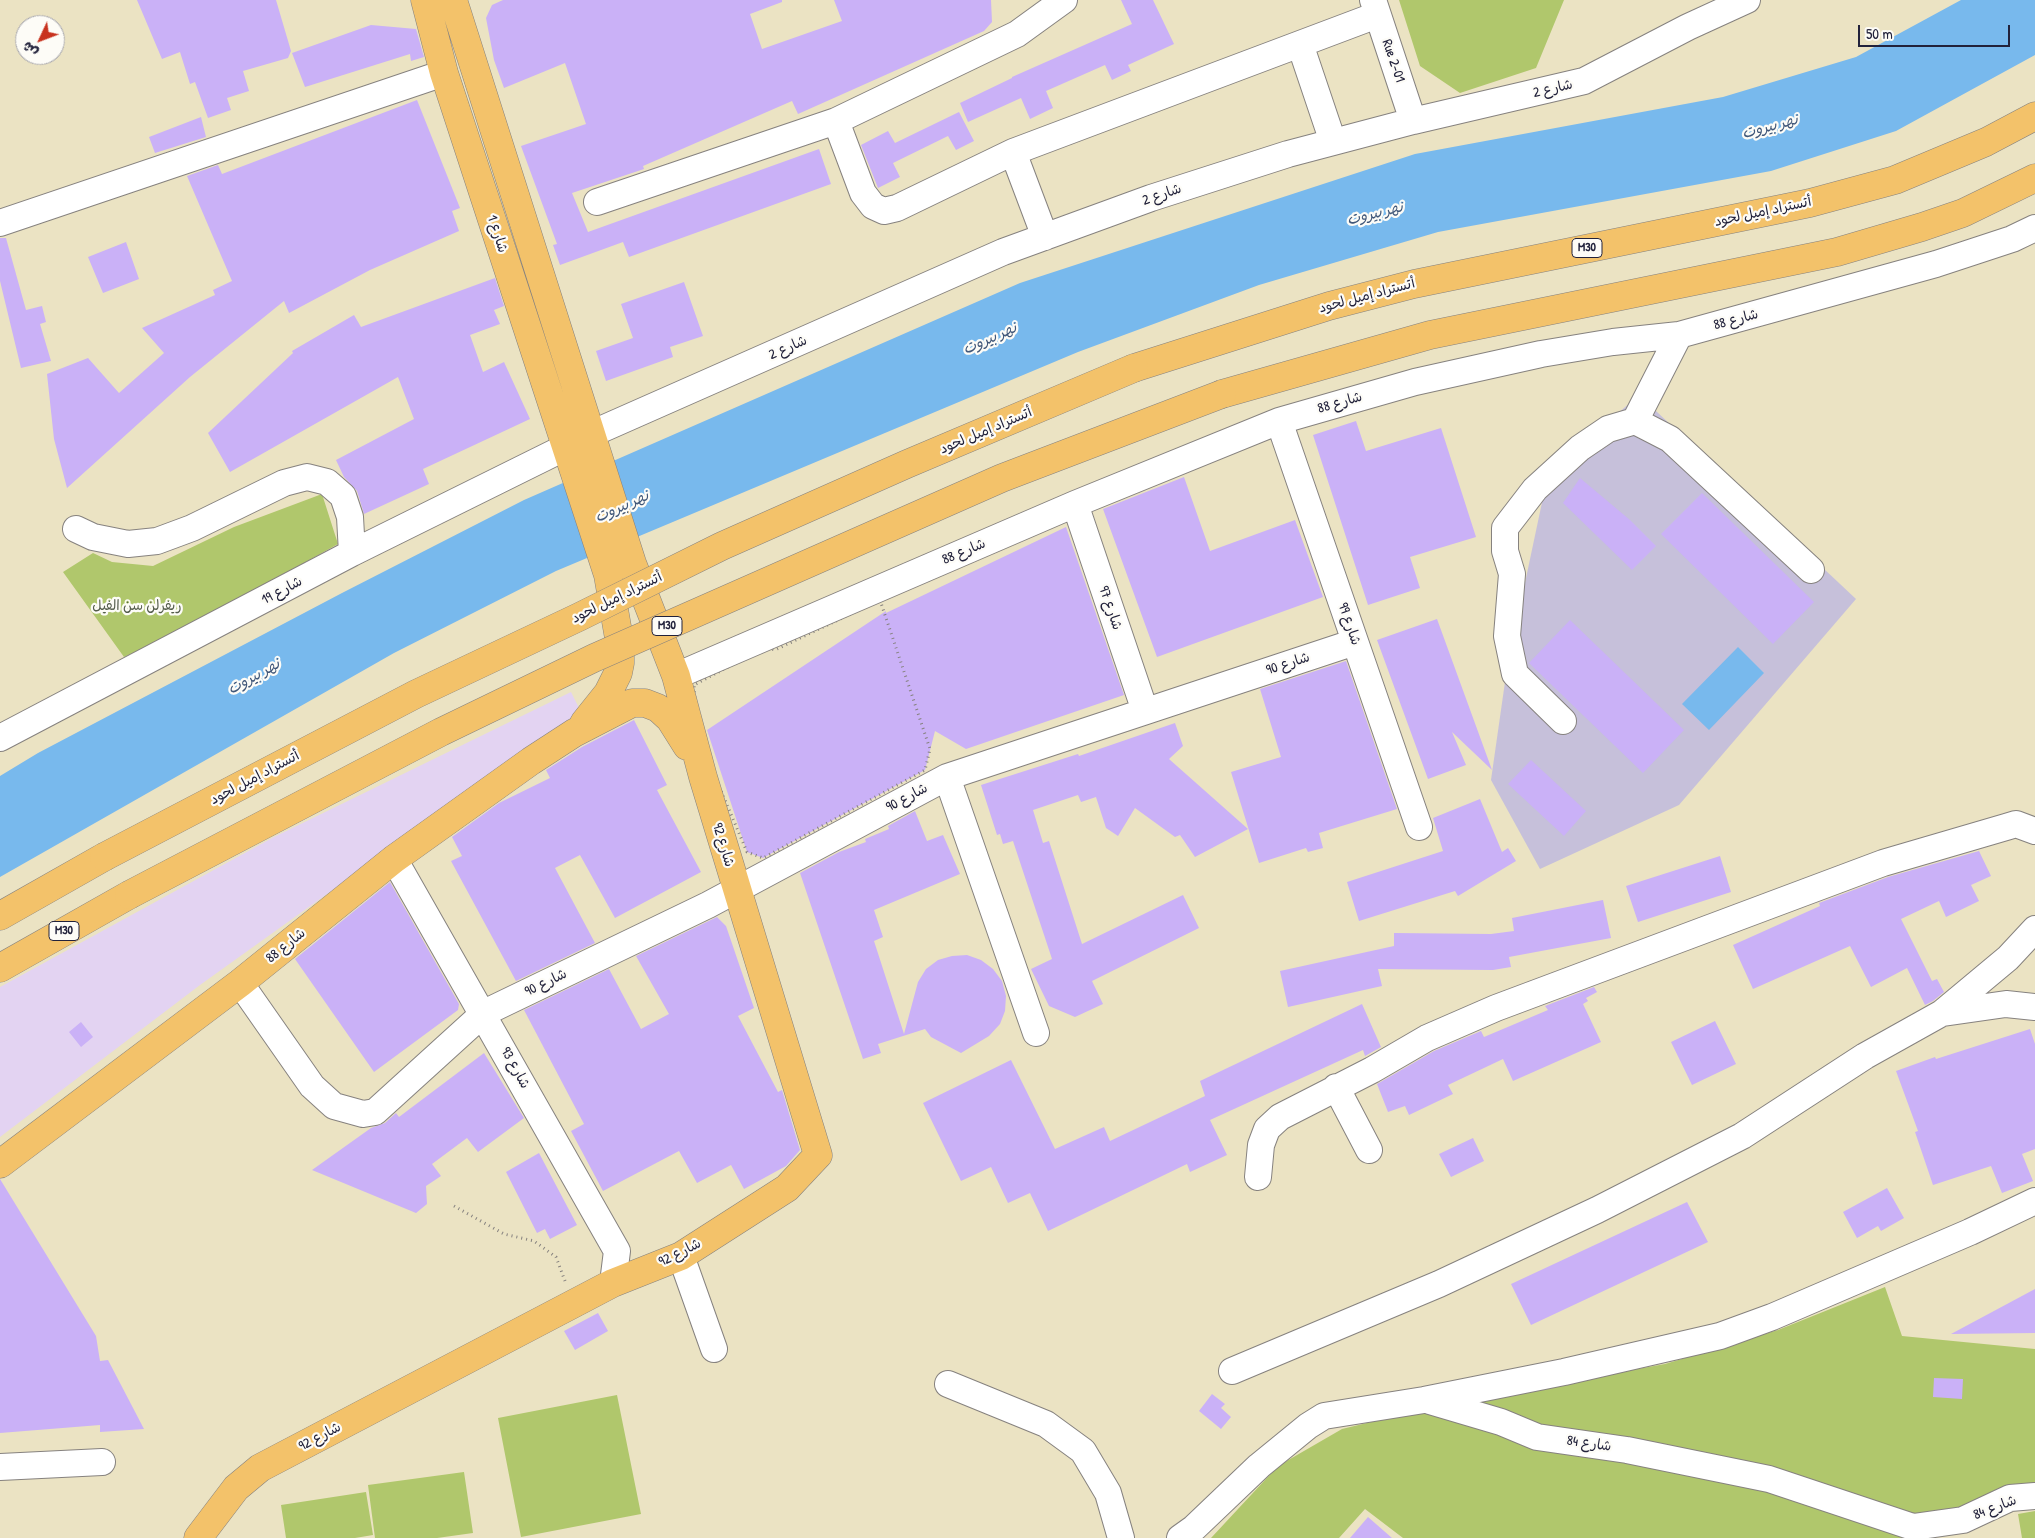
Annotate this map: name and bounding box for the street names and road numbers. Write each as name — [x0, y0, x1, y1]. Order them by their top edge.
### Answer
street label: Rue 2-01 — [1378, 37, 1408, 85]
street label: شارع 2 — [1532, 76, 1574, 102]
street label: شارع 2 — [1140, 181, 1184, 209]
street label: أتستراد إميل لحود — [1713, 194, 1813, 230]
street label: شارع 1 — [483, 213, 511, 255]
road number: M30 — [1572, 238, 1602, 258]
street label: أتستراد إميل لحود — [1317, 275, 1417, 317]
street label: شارع 88 — [1712, 306, 1760, 334]
street label: شارع 2 — [766, 332, 810, 364]
street label: شارع 88 — [1316, 389, 1364, 417]
street label: أتستراد إميل لحود — [937, 404, 1035, 458]
street label: شارع 88 — [940, 535, 988, 569]
street label: أتستراد إميل لحود — [569, 569, 665, 627]
street label: شارع 19 — [259, 573, 305, 609]
street label: شارع 97 — [1095, 584, 1125, 632]
street label: شارع 99 — [1334, 601, 1364, 647]
road number: M30 — [652, 616, 682, 636]
street label: شارع 90 — [1264, 649, 1312, 679]
street label: أتستراد إميل لحود — [207, 747, 303, 809]
street label: شارع 90 — [883, 780, 931, 816]
street label: شارع 92 — [708, 821, 738, 869]
road number: M30 — [49, 921, 79, 940]
street label: شارع 88 — [263, 925, 309, 967]
street label: شارع 90 — [522, 966, 570, 1000]
street label: شارع 93 — [497, 1044, 533, 1092]
street label: شارع 92 — [656, 1235, 704, 1271]
street label: شارع 92 — [296, 1419, 344, 1455]
street label: شارع 84 — [1566, 1433, 1612, 1455]
street label: شارع 84 — [1971, 1492, 2019, 1524]

